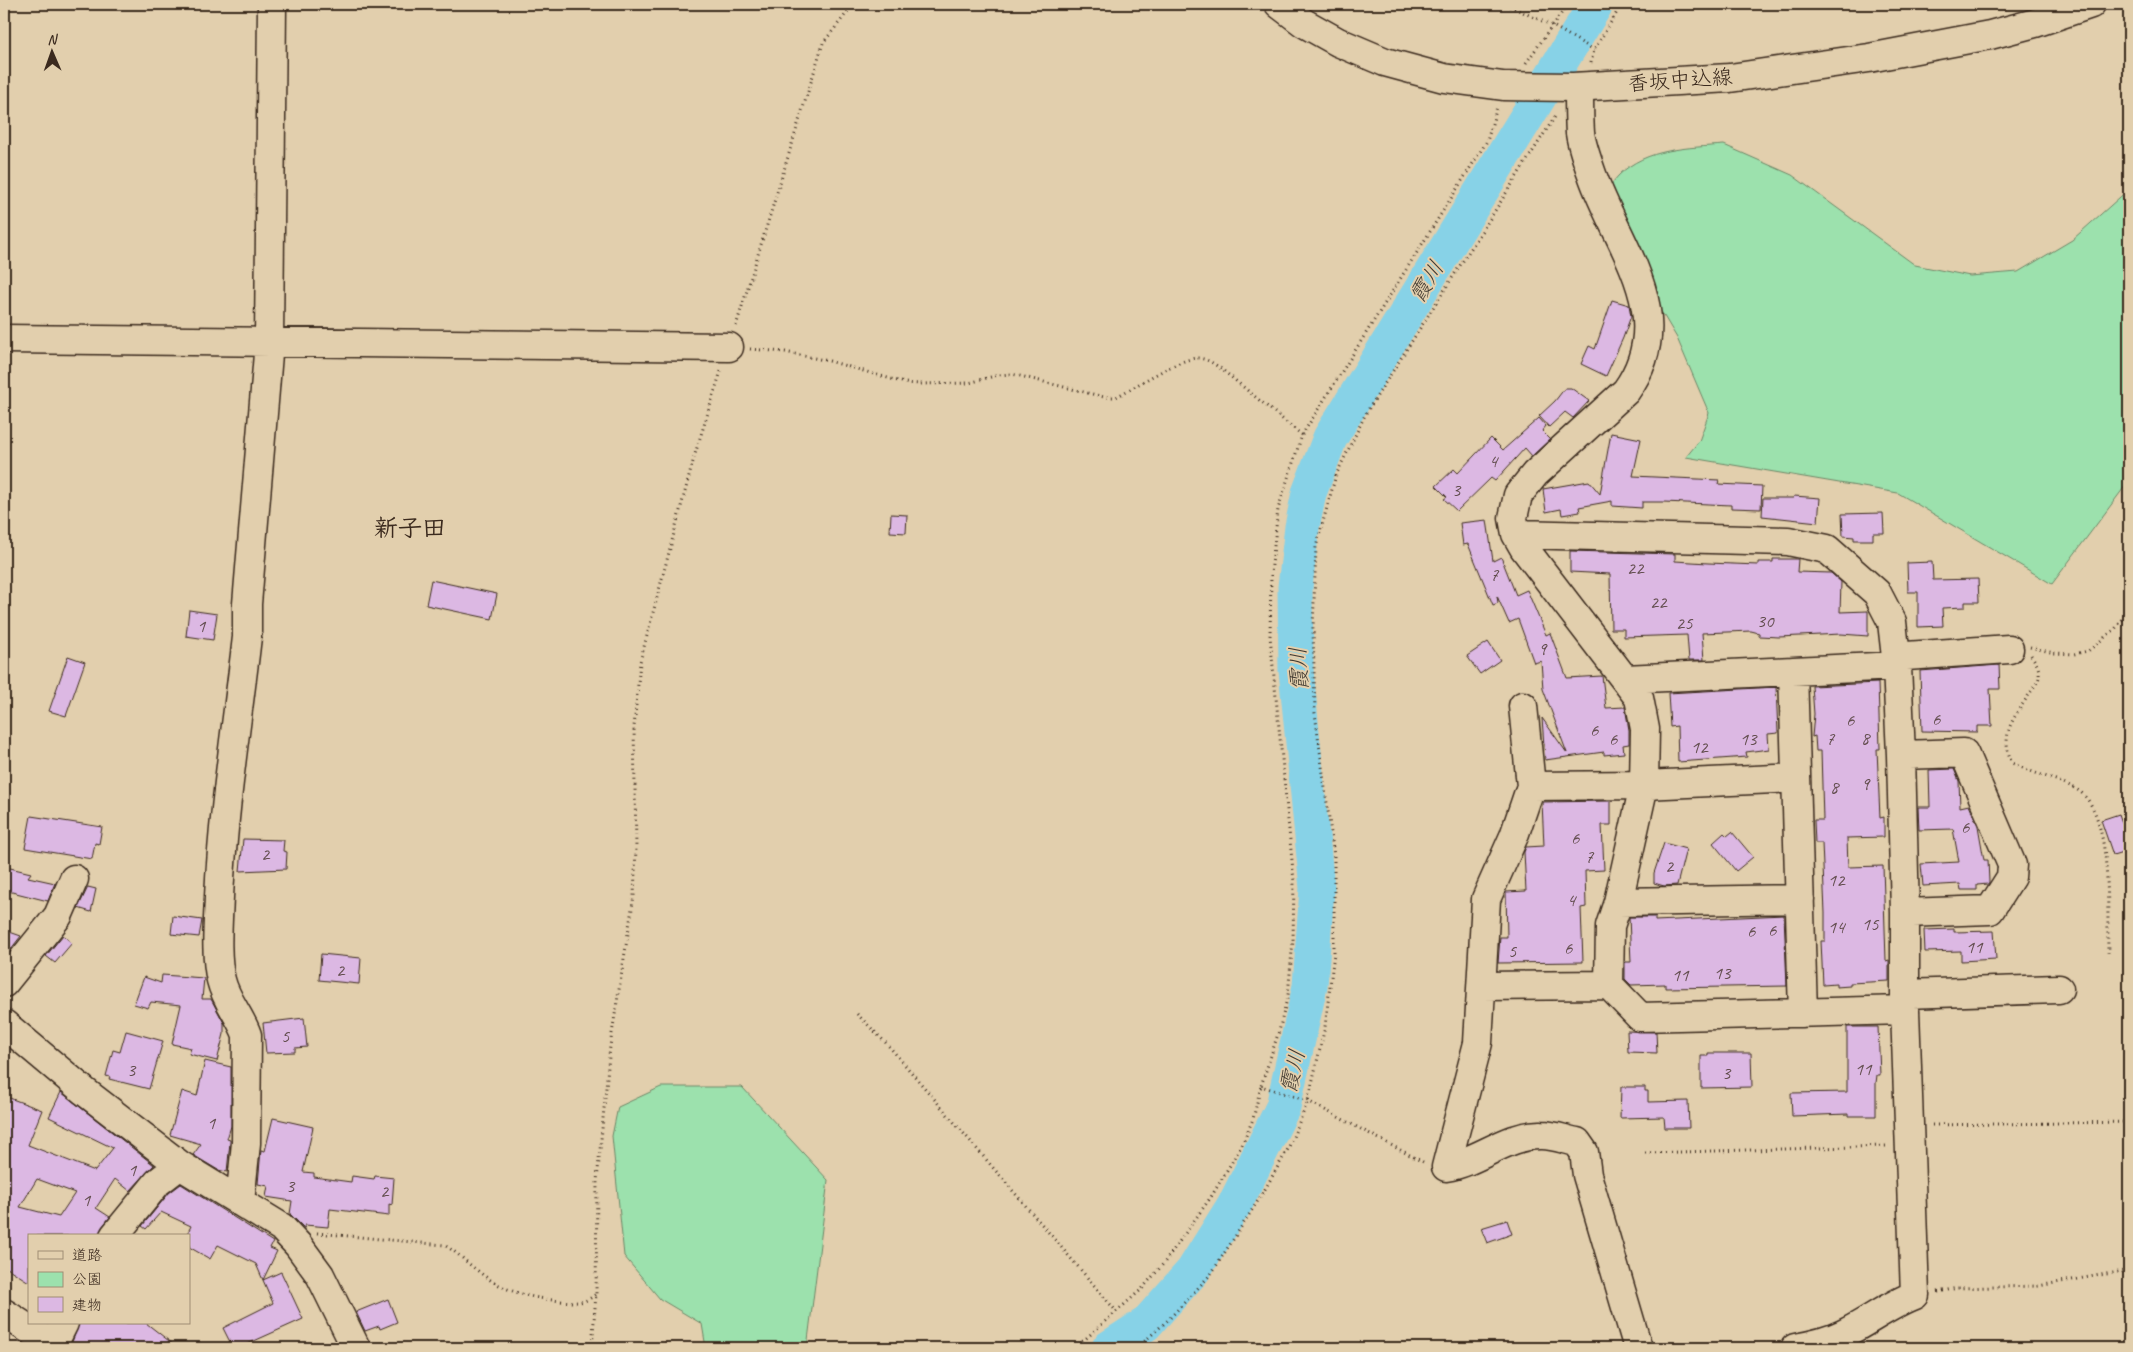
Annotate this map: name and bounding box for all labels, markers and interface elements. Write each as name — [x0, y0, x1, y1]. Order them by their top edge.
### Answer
north arrow — [28, 28, 78, 78]
text: N — [47, 31, 59, 48]
street label: 香坂中込線 — [1627, 63, 1733, 97]
water label: 霞川 — [1403, 255, 1450, 308]
house number: 4 — [1489, 449, 1500, 473]
house number: 3 — [1452, 478, 1462, 502]
district label: 新子田 — [374, 513, 446, 543]
house number: 22 — [1626, 556, 1645, 580]
house number: 7 — [1490, 563, 1500, 587]
house number: 22 — [1649, 590, 1668, 614]
house number: 30 — [1756, 609, 1775, 633]
house number: 25 — [1675, 611, 1694, 635]
house number: 1 — [197, 614, 207, 638]
house number: 9 — [1538, 637, 1548, 661]
water label: 霞川 — [1284, 646, 1314, 692]
house number: 6 — [1932, 707, 1942, 731]
house number: 6 — [1846, 708, 1856, 732]
house number: 6 — [1590, 718, 1600, 742]
house number: 8 — [1861, 726, 1872, 750]
house number: 6 — [1609, 727, 1619, 751]
house number: 13 — [1739, 727, 1758, 751]
house number: 7 — [1826, 727, 1836, 751]
house number: 12 — [1690, 735, 1709, 759]
house number: 9 — [1861, 772, 1871, 796]
house number: 8 — [1830, 775, 1841, 799]
house number: 6 — [1961, 815, 1971, 839]
house number: 6 — [1571, 826, 1581, 850]
house number: 2 — [261, 842, 271, 866]
house number: 7 — [1585, 845, 1595, 869]
house number: 2 — [1665, 854, 1675, 878]
house number: 12 — [1827, 868, 1846, 892]
house number: 4 — [1567, 888, 1578, 912]
house number: 15 — [1861, 912, 1880, 936]
house number: 14 — [1827, 915, 1847, 939]
house number: 6 — [1768, 918, 1778, 942]
house number: 6 — [1747, 919, 1757, 943]
house number: 11 — [1965, 935, 1984, 959]
house number: 6 — [1564, 936, 1574, 960]
house number: 5 — [1508, 939, 1518, 963]
house number: 2 — [336, 958, 346, 982]
house number: 13 — [1713, 961, 1732, 985]
house number: 11 — [1671, 963, 1690, 987]
house number: 5 — [281, 1024, 291, 1048]
water label: 霞川 — [1274, 1047, 1312, 1096]
house number: 11 — [1854, 1057, 1873, 1081]
house number: 3 — [127, 1058, 137, 1082]
house number: 3 — [1722, 1061, 1732, 1085]
house number: 1 — [207, 1111, 217, 1135]
house number: 1 — [128, 1158, 138, 1182]
house number: 3 — [286, 1174, 296, 1198]
house number: 2 — [380, 1179, 390, 1203]
house number: 1 — [82, 1188, 92, 1212]
legend — [28, 1234, 190, 1324]
text: 道路 — [72, 1246, 102, 1265]
text: 公園 — [72, 1270, 102, 1289]
text: 建物 — [72, 1296, 102, 1315]

